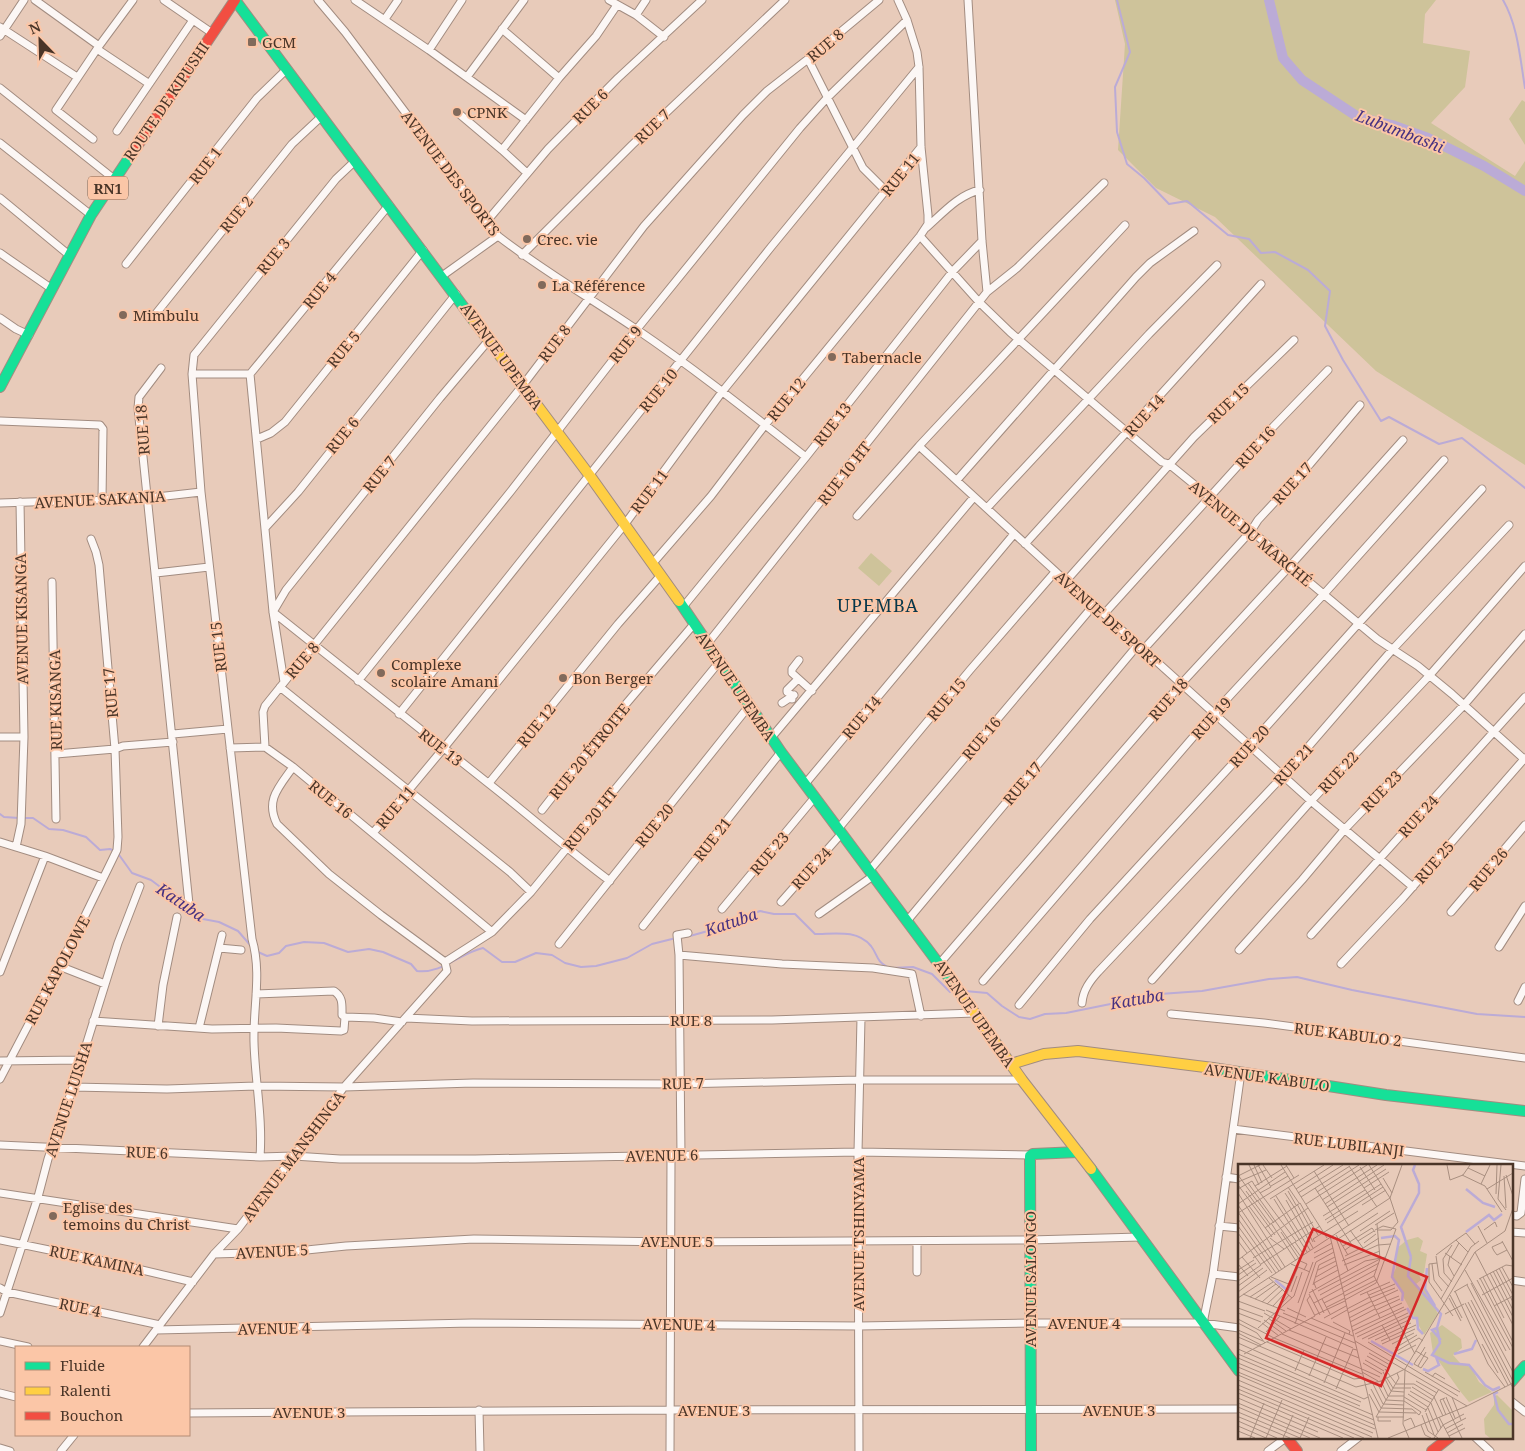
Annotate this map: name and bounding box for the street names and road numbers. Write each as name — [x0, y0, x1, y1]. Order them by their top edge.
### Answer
street label: RUE 8 — [802, 24, 848, 66]
street label: ROUTE DE KIPUSHI — [119, 38, 213, 164]
street label: RUE 6 — [568, 84, 612, 128]
street label: RUE 7 — [630, 104, 674, 148]
street label: AVENUE DES SPORTS — [397, 106, 505, 240]
street label: RUE 1 — [184, 142, 226, 188]
street label: RUE 11 — [876, 148, 924, 200]
road number: RN1 — [88, 177, 128, 200]
street label: RUE 2 — [215, 191, 257, 237]
street label: RUE 3 — [252, 233, 294, 279]
street label: RUE 4 — [298, 267, 340, 313]
street label: AVENUE UPEMBA — [456, 299, 548, 414]
street label: RUE 8 — [533, 320, 575, 366]
street label: RUE 9 — [604, 321, 646, 367]
street label: RUE 5 — [322, 326, 364, 372]
street label: RUE 10 — [634, 364, 682, 416]
street label: RUE 12 — [762, 373, 810, 425]
street label: RUE 15 — [1203, 378, 1253, 428]
street label: RUE 14 — [1120, 389, 1169, 440]
street label: RUE 13 — [809, 398, 855, 450]
street label: RUE 18 — [130, 404, 154, 456]
street label: RUE 6 — [321, 412, 363, 458]
street label: RUE 16 — [1231, 422, 1279, 472]
street label: RUE 10 HT — [813, 437, 875, 509]
street label: RUE 7 — [358, 451, 400, 497]
street label: RUE 17 — [1268, 458, 1316, 508]
street label: RUE 11 — [626, 465, 672, 517]
street label: AVENUE DU MARCHÉ — [1185, 476, 1317, 590]
street label: AVENUE SAKANIA — [34, 486, 167, 512]
street label: AVENUE KISANGA — [10, 553, 32, 685]
street label: AVENUE DE SPORT — [1051, 566, 1165, 672]
street label: RUE 15 — [205, 621, 231, 673]
street label: AVENUE UPEMBA — [692, 628, 780, 745]
street label: RUE 8 — [281, 637, 323, 683]
street label: RUE KISANGA — [44, 649, 66, 751]
street label: RUE 17 — [98, 667, 122, 719]
street label: RUE 15 — [922, 673, 970, 725]
street label: RUE 18 — [1144, 673, 1192, 725]
street label: RUE 14 — [837, 691, 885, 743]
street label: RUE 19 — [1187, 693, 1235, 743]
street label: RUE 12 — [512, 699, 560, 751]
street label: RUE 20 ÉTROITE — [544, 699, 634, 803]
street label: RUE 16 — [957, 712, 1005, 764]
street label: RUE 20 — [1225, 721, 1273, 771]
street label: RUE 13 — [415, 724, 467, 770]
street label: RUE 21 — [1269, 739, 1317, 789]
street label: RUE 22 — [1313, 747, 1363, 797]
street label: RUE 17 — [998, 757, 1046, 809]
street label: RUE 23 — [1356, 766, 1406, 816]
street label: RUE 16 — [305, 775, 357, 823]
street label: RUE 11 — [371, 781, 419, 833]
street label: RUE 20 HT — [558, 783, 622, 855]
street label: RUE 24 — [1394, 790, 1443, 841]
street label: RUE 20 — [630, 799, 678, 851]
street label: RUE 21 — [689, 813, 735, 865]
street label: RUE 23 — [745, 827, 793, 879]
street label: RUE 25 — [1410, 836, 1458, 888]
street label: RUE 24 — [787, 842, 836, 893]
street label: RUE 26 — [1464, 843, 1512, 895]
street label: RUE KAPOLOWE — [20, 912, 94, 1028]
street label: AVENUE UPEMBA — [930, 955, 1020, 1071]
street label: RUE 8 — [670, 1010, 712, 1030]
street label: RUE KABULO 2 — [1293, 1017, 1403, 1051]
street label: AVENUE LUISHA — [40, 1038, 96, 1159]
street label: AVENUE KABULO — [1203, 1058, 1331, 1096]
street label: RUE 7 — [662, 1073, 704, 1093]
street label: AVENUE MANSHINGA — [237, 1086, 349, 1225]
street label: RUE LUBILANJI — [1293, 1127, 1405, 1161]
street label: RUE 6 — [126, 1141, 168, 1163]
street label: AVENUE 6 — [625, 1144, 699, 1166]
street label: AVENUE TSHINYAMA — [848, 1157, 868, 1311]
street label: AVENUE SALONGO — [1020, 1211, 1040, 1347]
street label: AVENUE 5 — [641, 1231, 713, 1251]
street label: AVENUE 5 — [235, 1239, 309, 1263]
street label: RUE KAMINA — [48, 1240, 147, 1280]
street label: RUE 4 — [57, 1293, 103, 1321]
street label: AVENUE 4 — [642, 1313, 716, 1335]
street label: AVENUE 4 — [1048, 1313, 1121, 1333]
street label: AVENUE 4 — [237, 1317, 311, 1339]
street label: AVENUE 3 — [678, 1400, 750, 1420]
street label: AVENUE 3 — [1083, 1400, 1155, 1420]
street label: AVENUE 3 — [273, 1402, 345, 1422]

